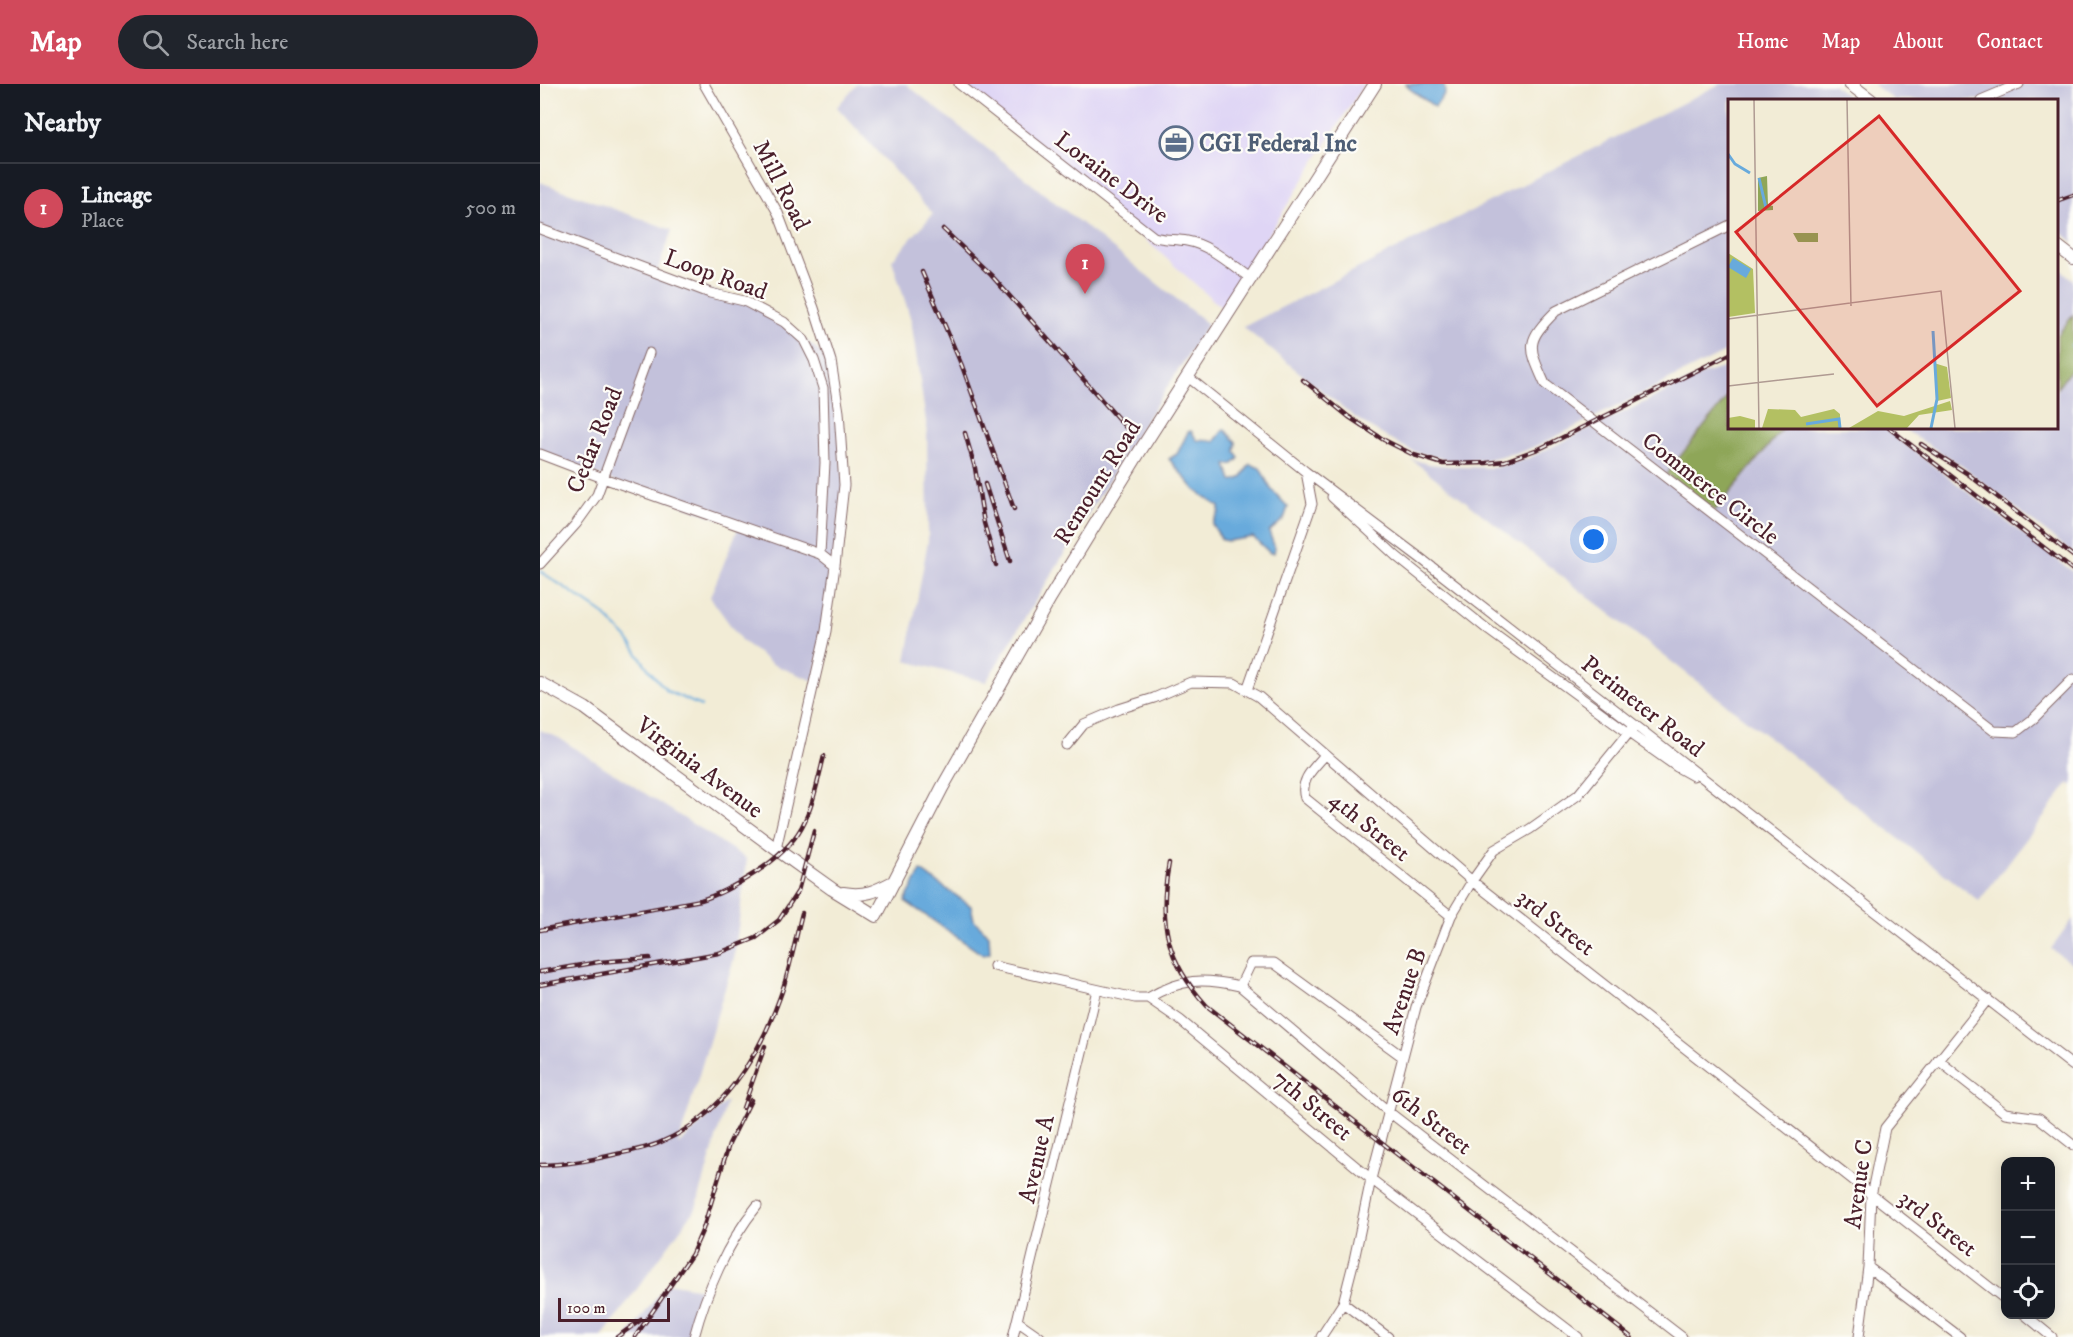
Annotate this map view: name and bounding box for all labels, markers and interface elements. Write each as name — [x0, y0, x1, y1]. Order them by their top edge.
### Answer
search box — [118, 15, 538, 69]
text: Map — [30, 25, 82, 60]
icon: search — [139, 26, 172, 59]
text: Search here — [187, 29, 288, 56]
text: Home — [1737, 29, 1789, 55]
text: Map — [1822, 29, 1860, 55]
text: About — [1893, 29, 1944, 55]
text: Contact — [1977, 29, 2043, 55]
inset map — [1728, 99, 2058, 429]
text: Nearby — [24, 107, 101, 140]
street label: Loraine Drive — [1048, 125, 1174, 230]
office icon: CGI Federal Inc — [1158, 125, 1194, 161]
place label: CGI Federal Inc — [1199, 129, 1358, 159]
street label: Mill Road — [746, 135, 817, 236]
text: Lineage — [81, 182, 152, 209]
text: 1 — [40, 196, 47, 221]
text: 500 m — [465, 196, 516, 221]
text: Place — [81, 209, 124, 234]
street label: Loop Road — [660, 242, 771, 307]
pin: 1 — [1066, 244, 1104, 294]
street label: Cedar Road — [560, 383, 630, 498]
street label: Remount Road — [1048, 414, 1148, 551]
street label: Commerce Circle — [1636, 426, 1785, 552]
your location — [1579, 525, 1608, 554]
street label: Perimeter Road — [1575, 649, 1710, 764]
street label: Virginia Avenue — [629, 710, 769, 825]
street label: 4th Street — [1323, 785, 1416, 869]
street label: 3rd Street — [1510, 883, 1601, 963]
street label: Avenue B — [1376, 944, 1434, 1039]
street label: 7th Street — [1266, 1064, 1359, 1148]
street label: 6th Street — [1385, 1080, 1478, 1162]
street label: Avenue A — [1012, 1111, 1062, 1206]
street label: Avenue C — [1838, 1137, 1880, 1231]
map controls — [2001, 1157, 2055, 1319]
button: + — [2001, 1157, 2055, 1211]
street label: 3rd Street — [1892, 1184, 1983, 1264]
button: − — [2001, 1211, 2055, 1265]
button: locate — [2001, 1265, 2055, 1319]
scale bar — [558, 1295, 670, 1322]
text: 100 m — [567, 1298, 606, 1318]

